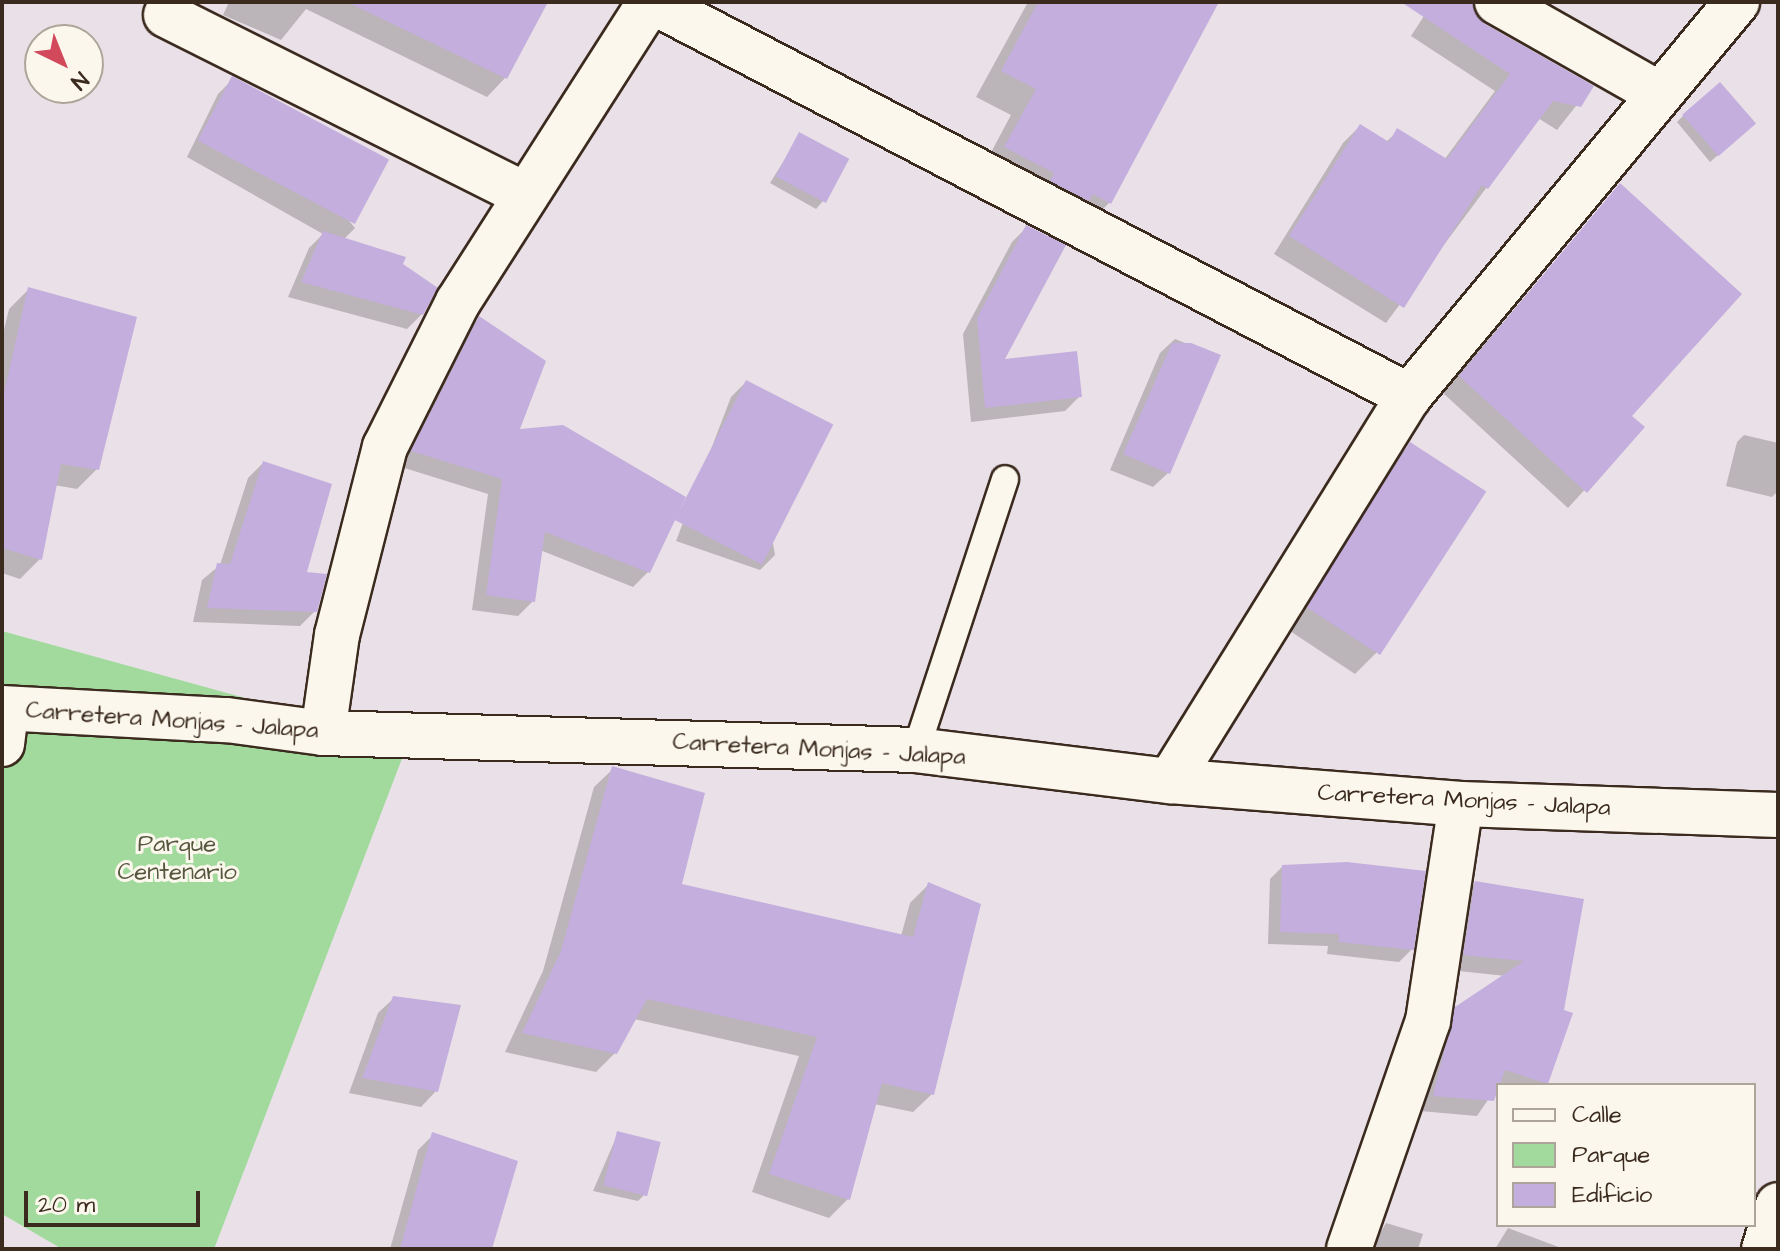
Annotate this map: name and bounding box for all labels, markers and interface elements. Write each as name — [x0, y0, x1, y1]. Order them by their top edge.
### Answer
north arrow — [24, 24, 104, 104]
text: N — [64, 64, 95, 96]
street label: Carretera Monjas - Jalapa — [25, 696, 319, 746]
street label: Carretera Monjas - Jalapa — [672, 728, 966, 772]
street label: Carretera Monjas - Jalapa — [1317, 779, 1611, 823]
park label: Parque Centenario — [117, 831, 237, 887]
legend — [1496, 1083, 1756, 1227]
text: Calle — [1572, 1098, 1622, 1132]
text: Parque — [1572, 1138, 1650, 1172]
scale bar — [28, 1175, 204, 1225]
text: Edificio — [1572, 1178, 1652, 1212]
text: 20 m — [38, 1188, 95, 1222]

